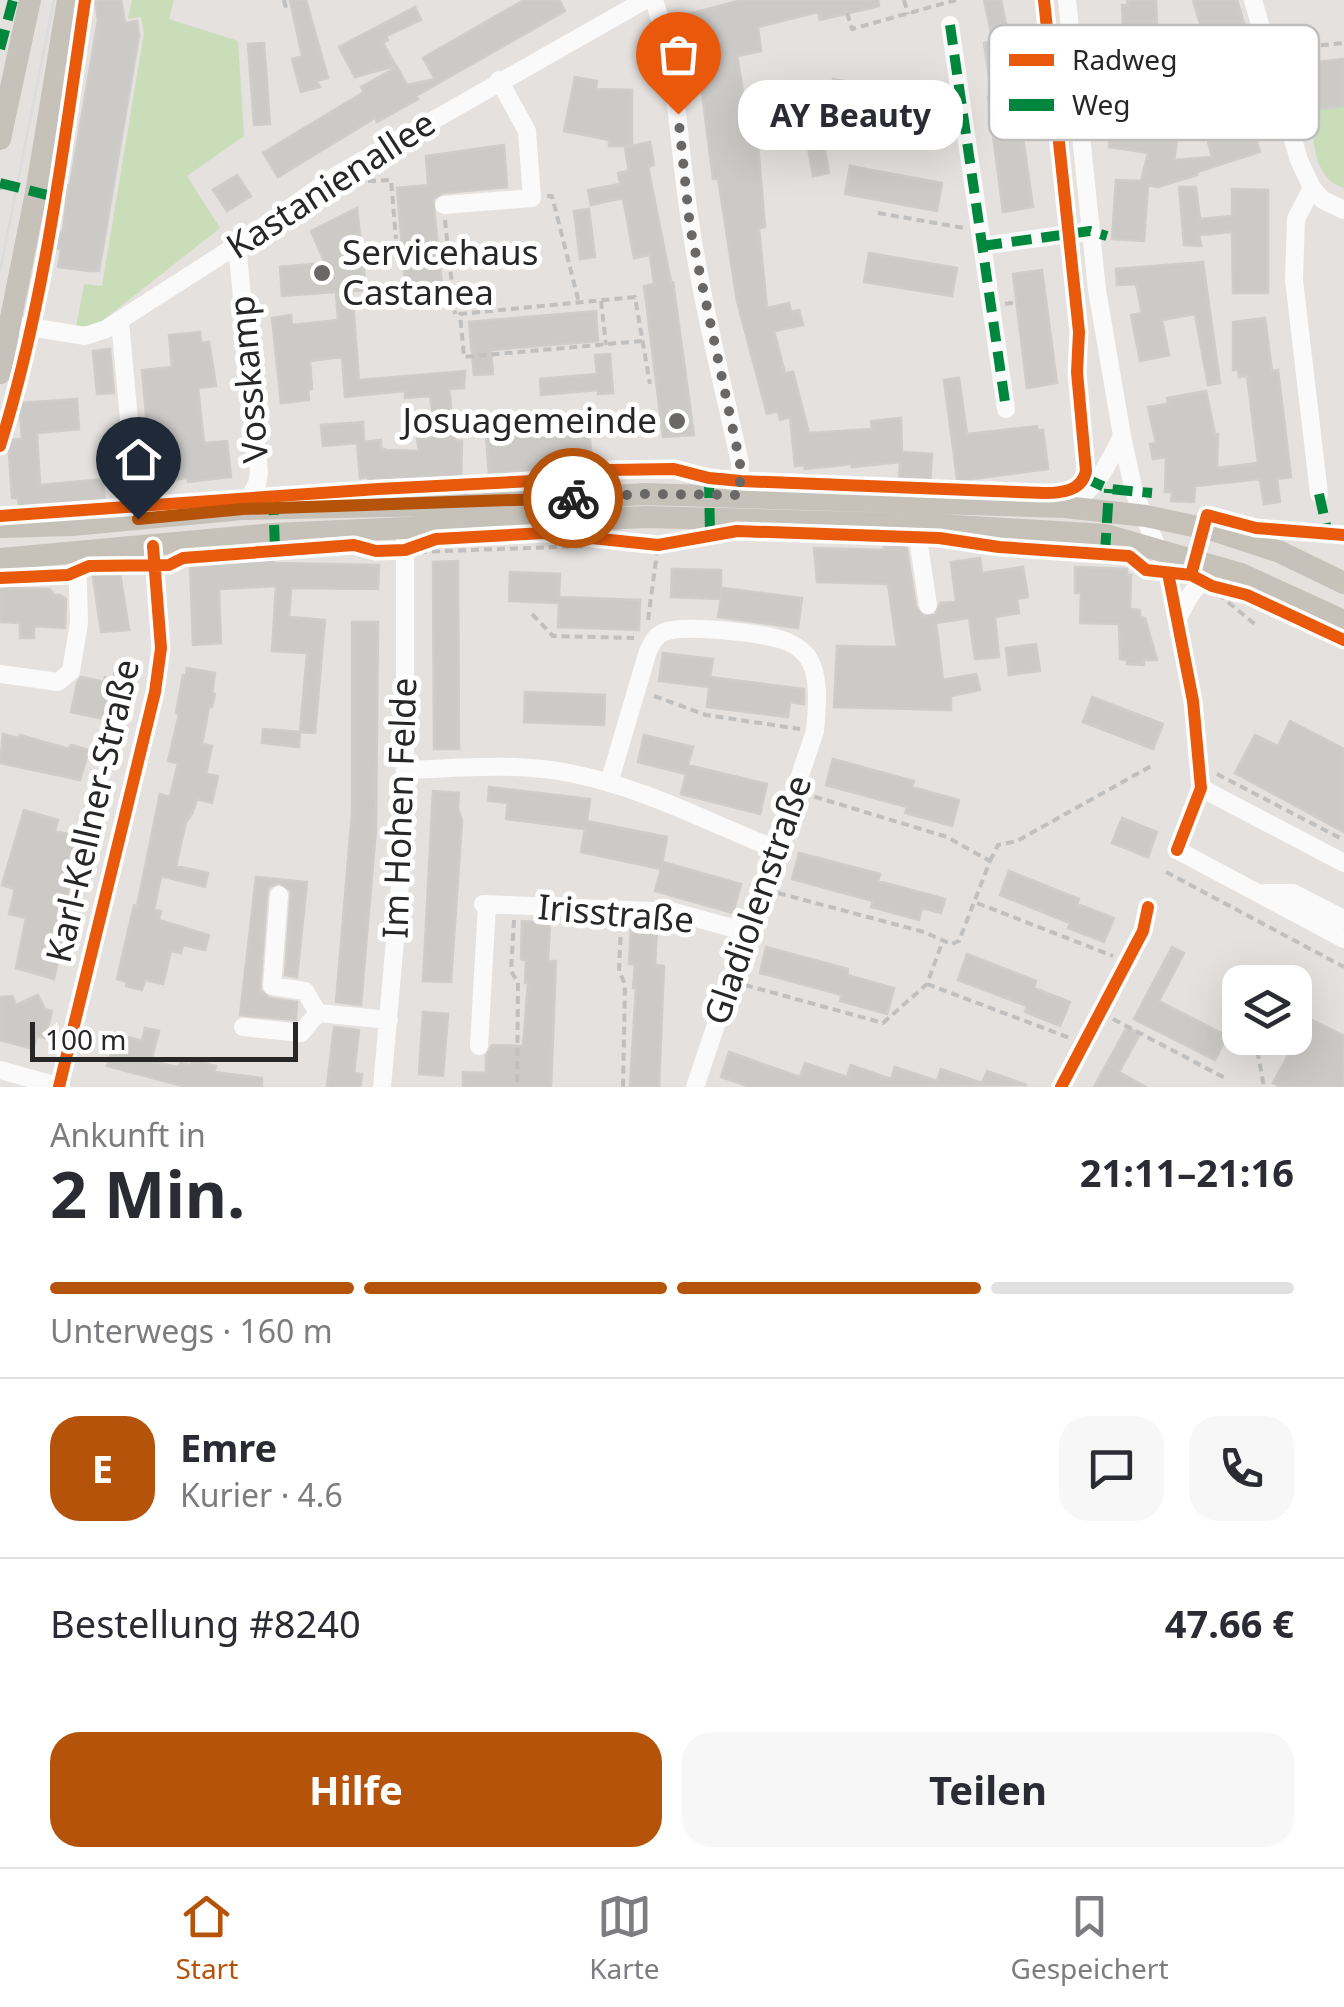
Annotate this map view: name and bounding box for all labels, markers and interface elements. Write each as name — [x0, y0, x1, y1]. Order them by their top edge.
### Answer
pin — [636, 12, 721, 115]
legend — [989, 25, 1319, 140]
icon: bag — [651, 27, 706, 82]
text: Radweg — [1072, 40, 1177, 78]
callout: AY Beauty — [738, 79, 963, 149]
text: Weg — [1072, 85, 1131, 123]
text: AY Beauty — [770, 93, 931, 136]
street label: Kastanienallee — [217, 99, 443, 269]
place label: Servicehaus Castanea — [342, 228, 538, 315]
marker: Servicehaus Castanea — [311, 262, 333, 284]
street label: Vosskamp — [217, 294, 278, 465]
place label: Josuagemeinde — [400, 396, 657, 443]
marker: Josuagemeinde — [666, 410, 688, 432]
pin — [96, 417, 181, 520]
icon: home — [111, 432, 166, 487]
courier — [523, 448, 623, 548]
icon: bike — [546, 471, 601, 526]
street label: Karl-Kellner-Straße — [34, 655, 149, 967]
street label: Im Hohen Felde — [370, 677, 427, 939]
street label: Gladiolenstraße — [692, 769, 821, 1031]
street label: Irisstraße — [536, 882, 696, 943]
map controls — [1222, 965, 1312, 1055]
button: layers — [1222, 965, 1312, 1055]
scale bar — [30, 1017, 298, 1062]
text: 100 m — [45, 1020, 127, 1058]
text: Ankunft in — [50, 1113, 206, 1156]
text: 21:11–21:16 — [1080, 1146, 1294, 1198]
text: 2 Min. — [50, 1149, 245, 1237]
text: Unterwegs · 160 m — [50, 1309, 333, 1352]
button: chat — [1059, 1416, 1164, 1521]
button: phone — [1189, 1416, 1294, 1521]
text: Emre — [180, 1421, 277, 1473]
text: E — [92, 1442, 113, 1494]
text: Kurier · 4.6 — [180, 1473, 343, 1516]
text: Bestellung #8240 — [50, 1597, 361, 1649]
text: 47.66 € — [1165, 1597, 1294, 1649]
button: Hilfe — [50, 1732, 662, 1847]
button: Teilen — [682, 1732, 1294, 1847]
tab: Start — [175, 1889, 238, 1987]
tab: Karte — [589, 1889, 660, 1987]
tab: Gespeichert — [1011, 1889, 1169, 1987]

